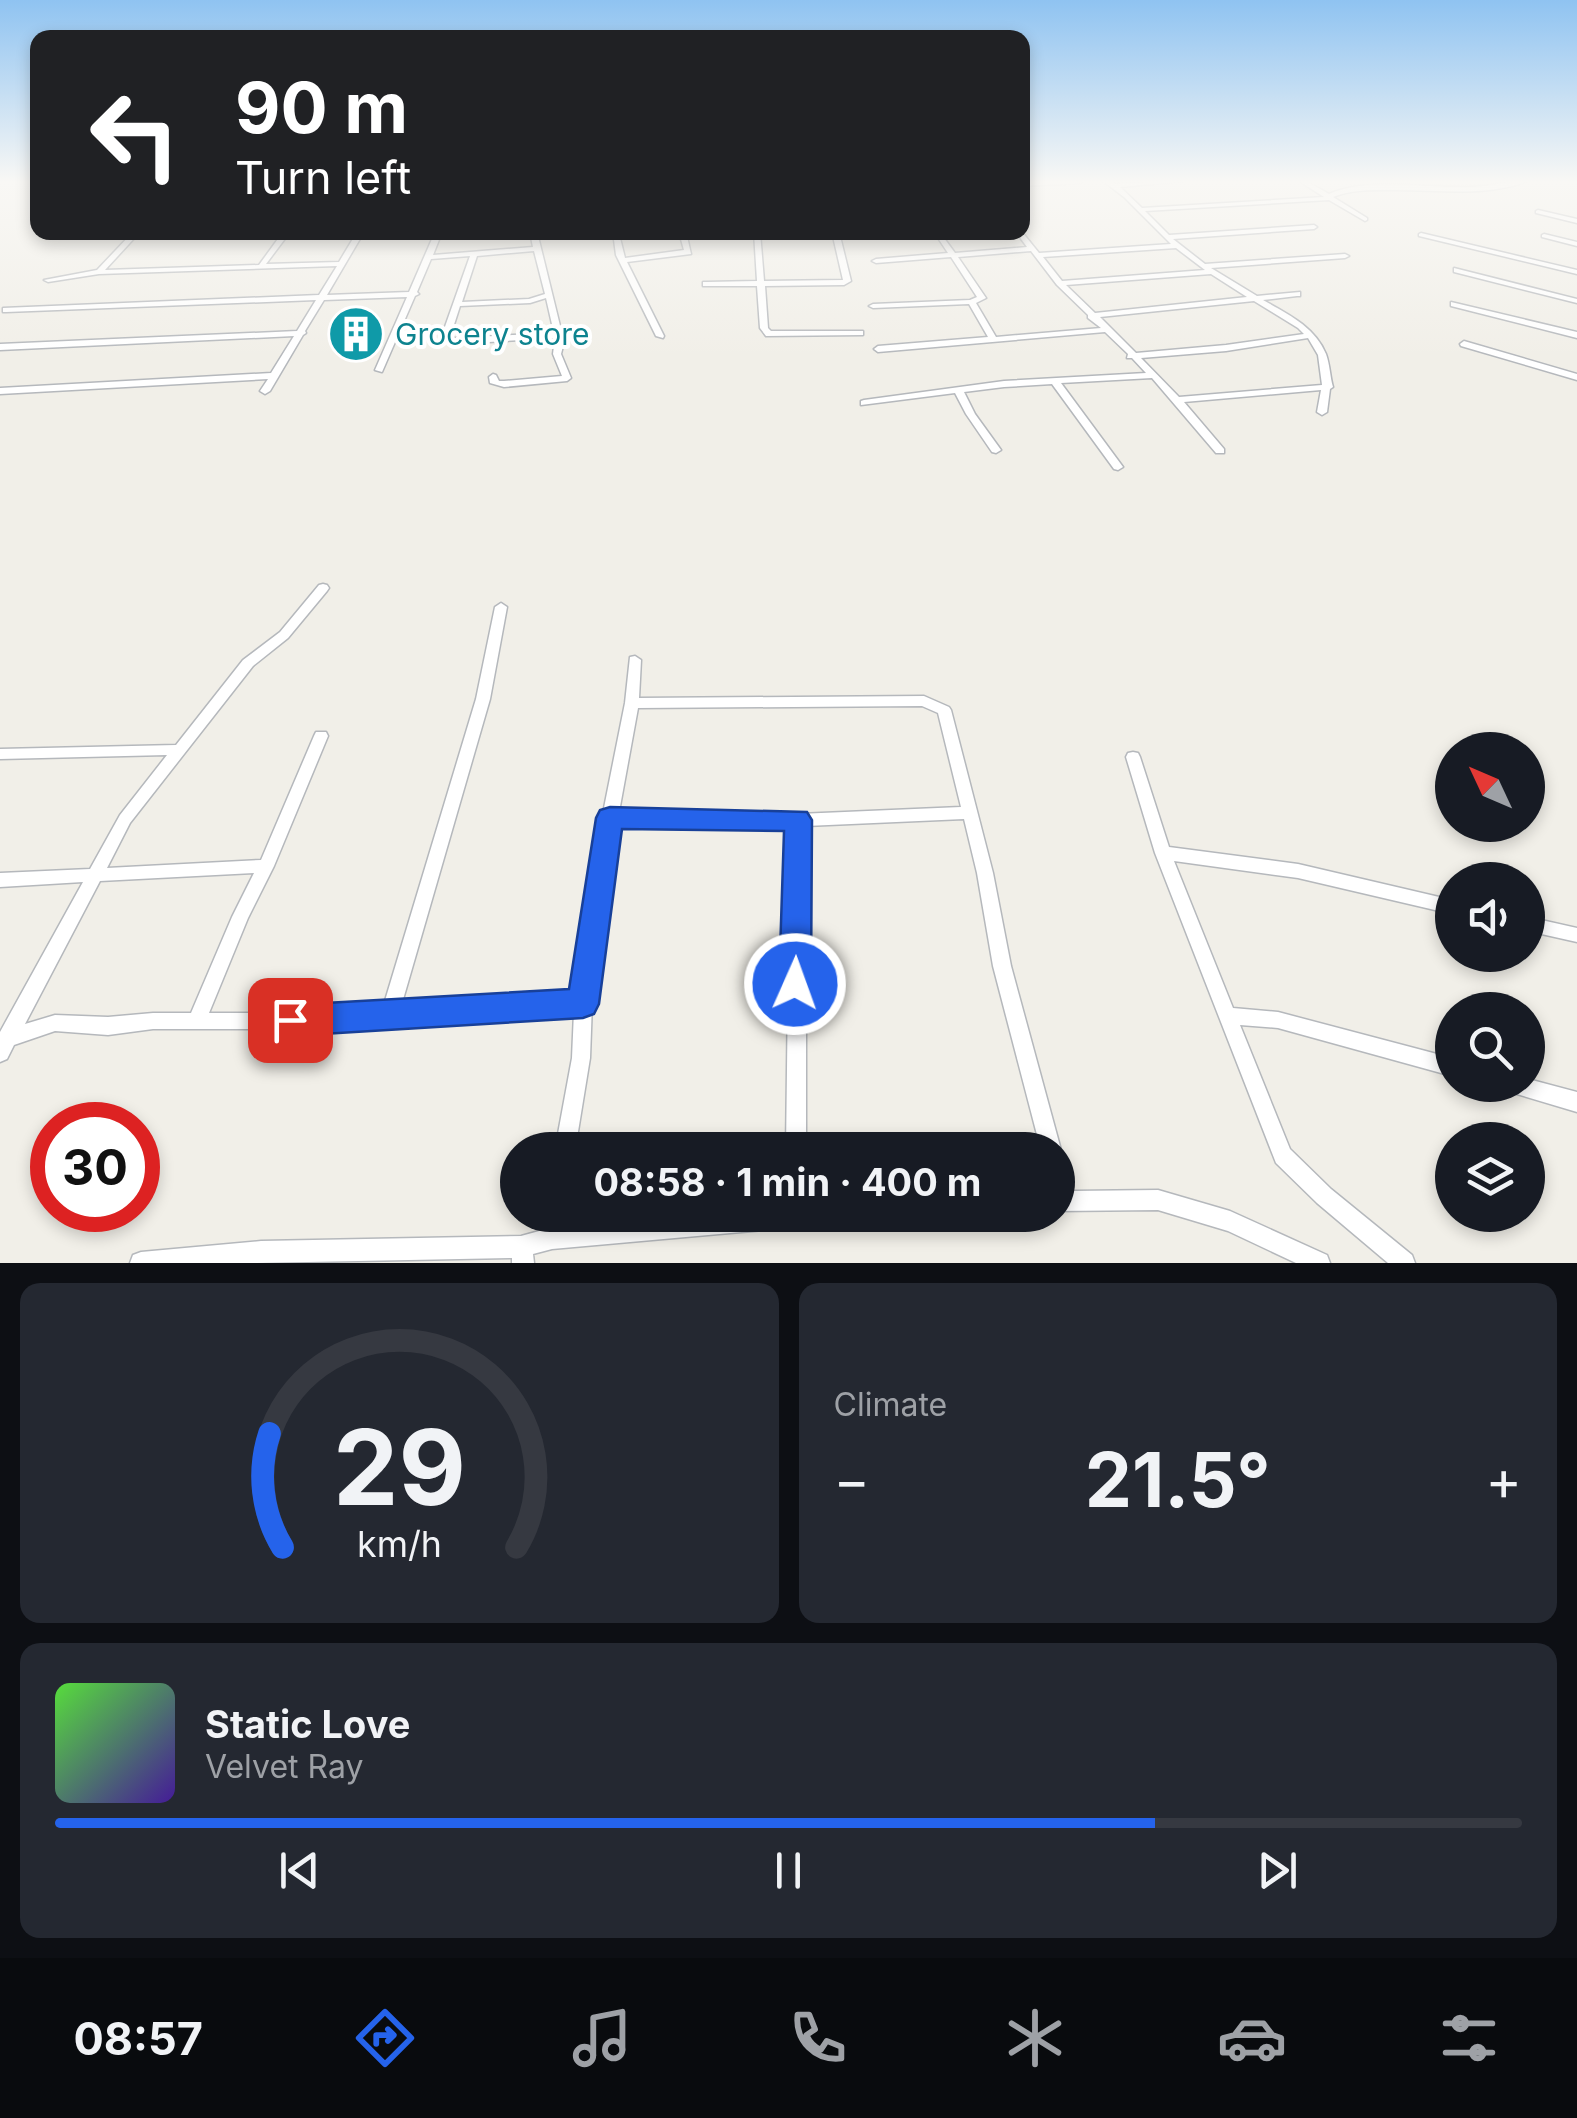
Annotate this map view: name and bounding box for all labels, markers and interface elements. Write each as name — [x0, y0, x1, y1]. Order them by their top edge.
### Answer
text: 90 m — [235, 65, 408, 150]
icon: left — [70, 70, 200, 200]
text: Turn left — [235, 150, 411, 205]
building icon: Grocery store — [326, 304, 386, 364]
place label: Grocery store — [395, 316, 590, 352]
north arrow — [1435, 732, 1545, 842]
map controls — [1435, 732, 1545, 1232]
button: sound — [1435, 862, 1545, 972]
position arrow — [743, 932, 847, 1036]
pin — [248, 978, 333, 1063]
button: search — [1435, 992, 1545, 1102]
icon: arrive — [263, 993, 318, 1048]
speed limit sign: 30 — [30, 1102, 160, 1232]
button: layers — [1435, 1122, 1545, 1232]
text: 08:58 · 1 min · 400 m — [593, 1159, 982, 1205]
text: Climate — [834, 1385, 947, 1424]
text: 29 — [333, 1404, 466, 1530]
text: 21.5° — [1085, 1434, 1271, 1525]
text: − — [834, 1447, 870, 1513]
text: + — [1486, 1447, 1522, 1513]
text: km/h — [357, 1522, 442, 1566]
text: Static Love — [205, 1701, 410, 1747]
text: Velvet Ray — [205, 1747, 363, 1786]
icon: previous — [272, 1843, 327, 1898]
icon: pause — [761, 1843, 816, 1898]
icon: next — [1250, 1843, 1305, 1898]
icon: directions — [350, 2003, 420, 2073]
icon: music — [567, 2003, 637, 2073]
icon: phone — [783, 2003, 853, 2073]
icon: climate — [1000, 2003, 1070, 2073]
icon: car — [1217, 2003, 1287, 2073]
icon: filters — [1434, 2003, 1504, 2073]
text: 08:57 — [73, 2011, 203, 2066]

